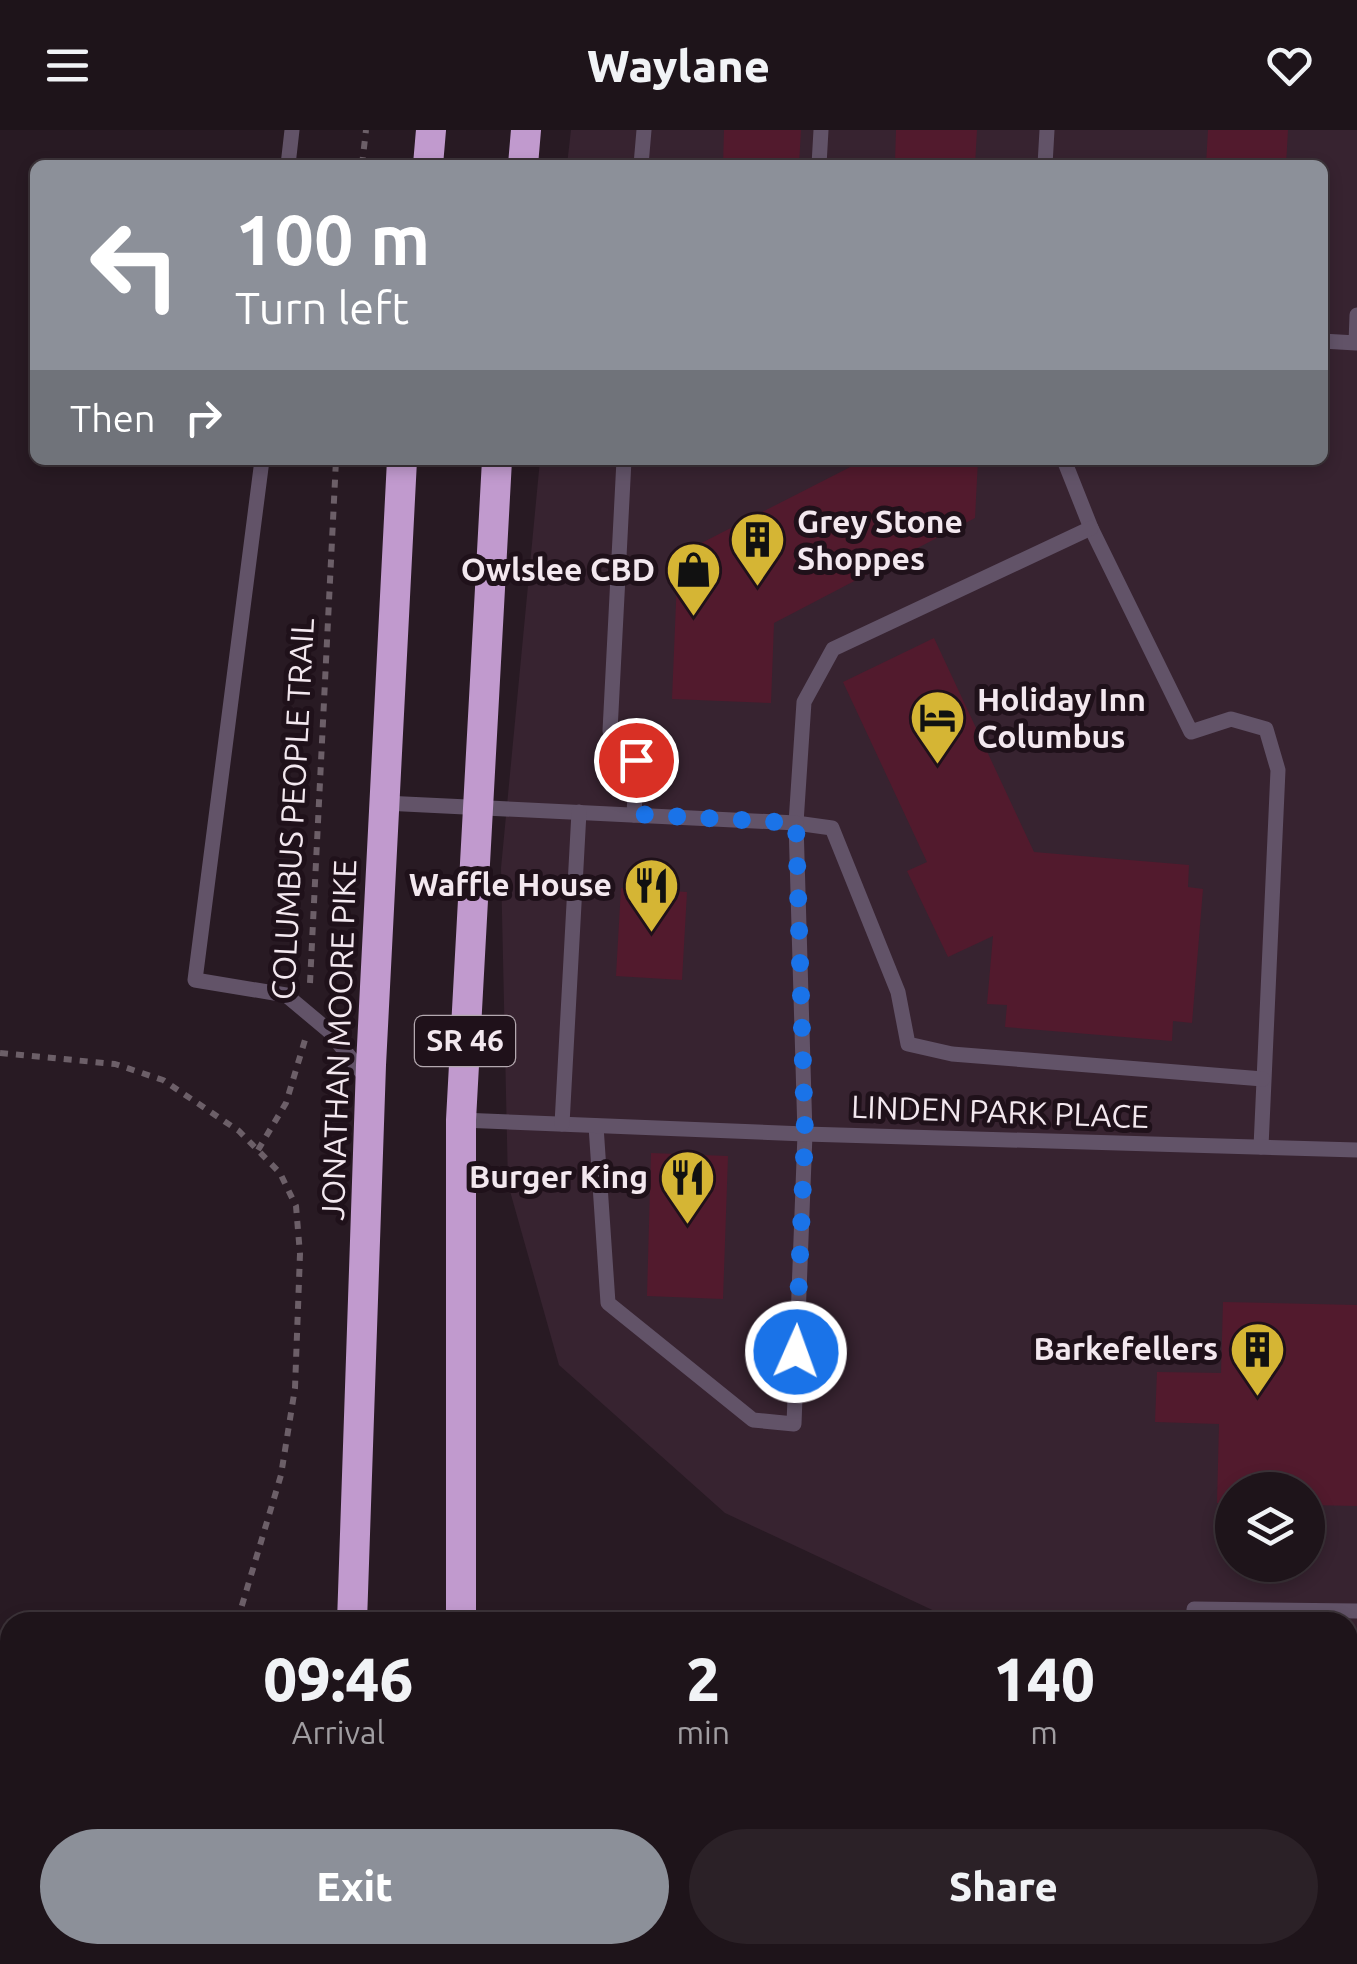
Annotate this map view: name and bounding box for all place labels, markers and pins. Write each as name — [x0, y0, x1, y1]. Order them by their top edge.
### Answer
place label: Grey Stone Shoppes — [797, 503, 963, 576]
building icon: Grey Stone Shoppes — [728, 510, 788, 589]
shop icon: Owlslee CBD — [664, 540, 724, 619]
place label: Owlslee CBD — [461, 551, 655, 587]
place label: Holiday Inn Columbus — [977, 681, 1146, 754]
hotel icon: Holiday Inn Columbus — [908, 688, 968, 767]
pin — [594, 718, 679, 803]
restaurant icon: Waffle House — [621, 855, 681, 934]
place label: Waffle House — [409, 866, 612, 902]
restaurant icon: Burger King — [657, 1147, 717, 1226]
place label: Burger King — [469, 1158, 648, 1194]
building icon: Barkefellers — [1227, 1319, 1287, 1398]
place label: Barkefellers — [1033, 1330, 1218, 1366]

